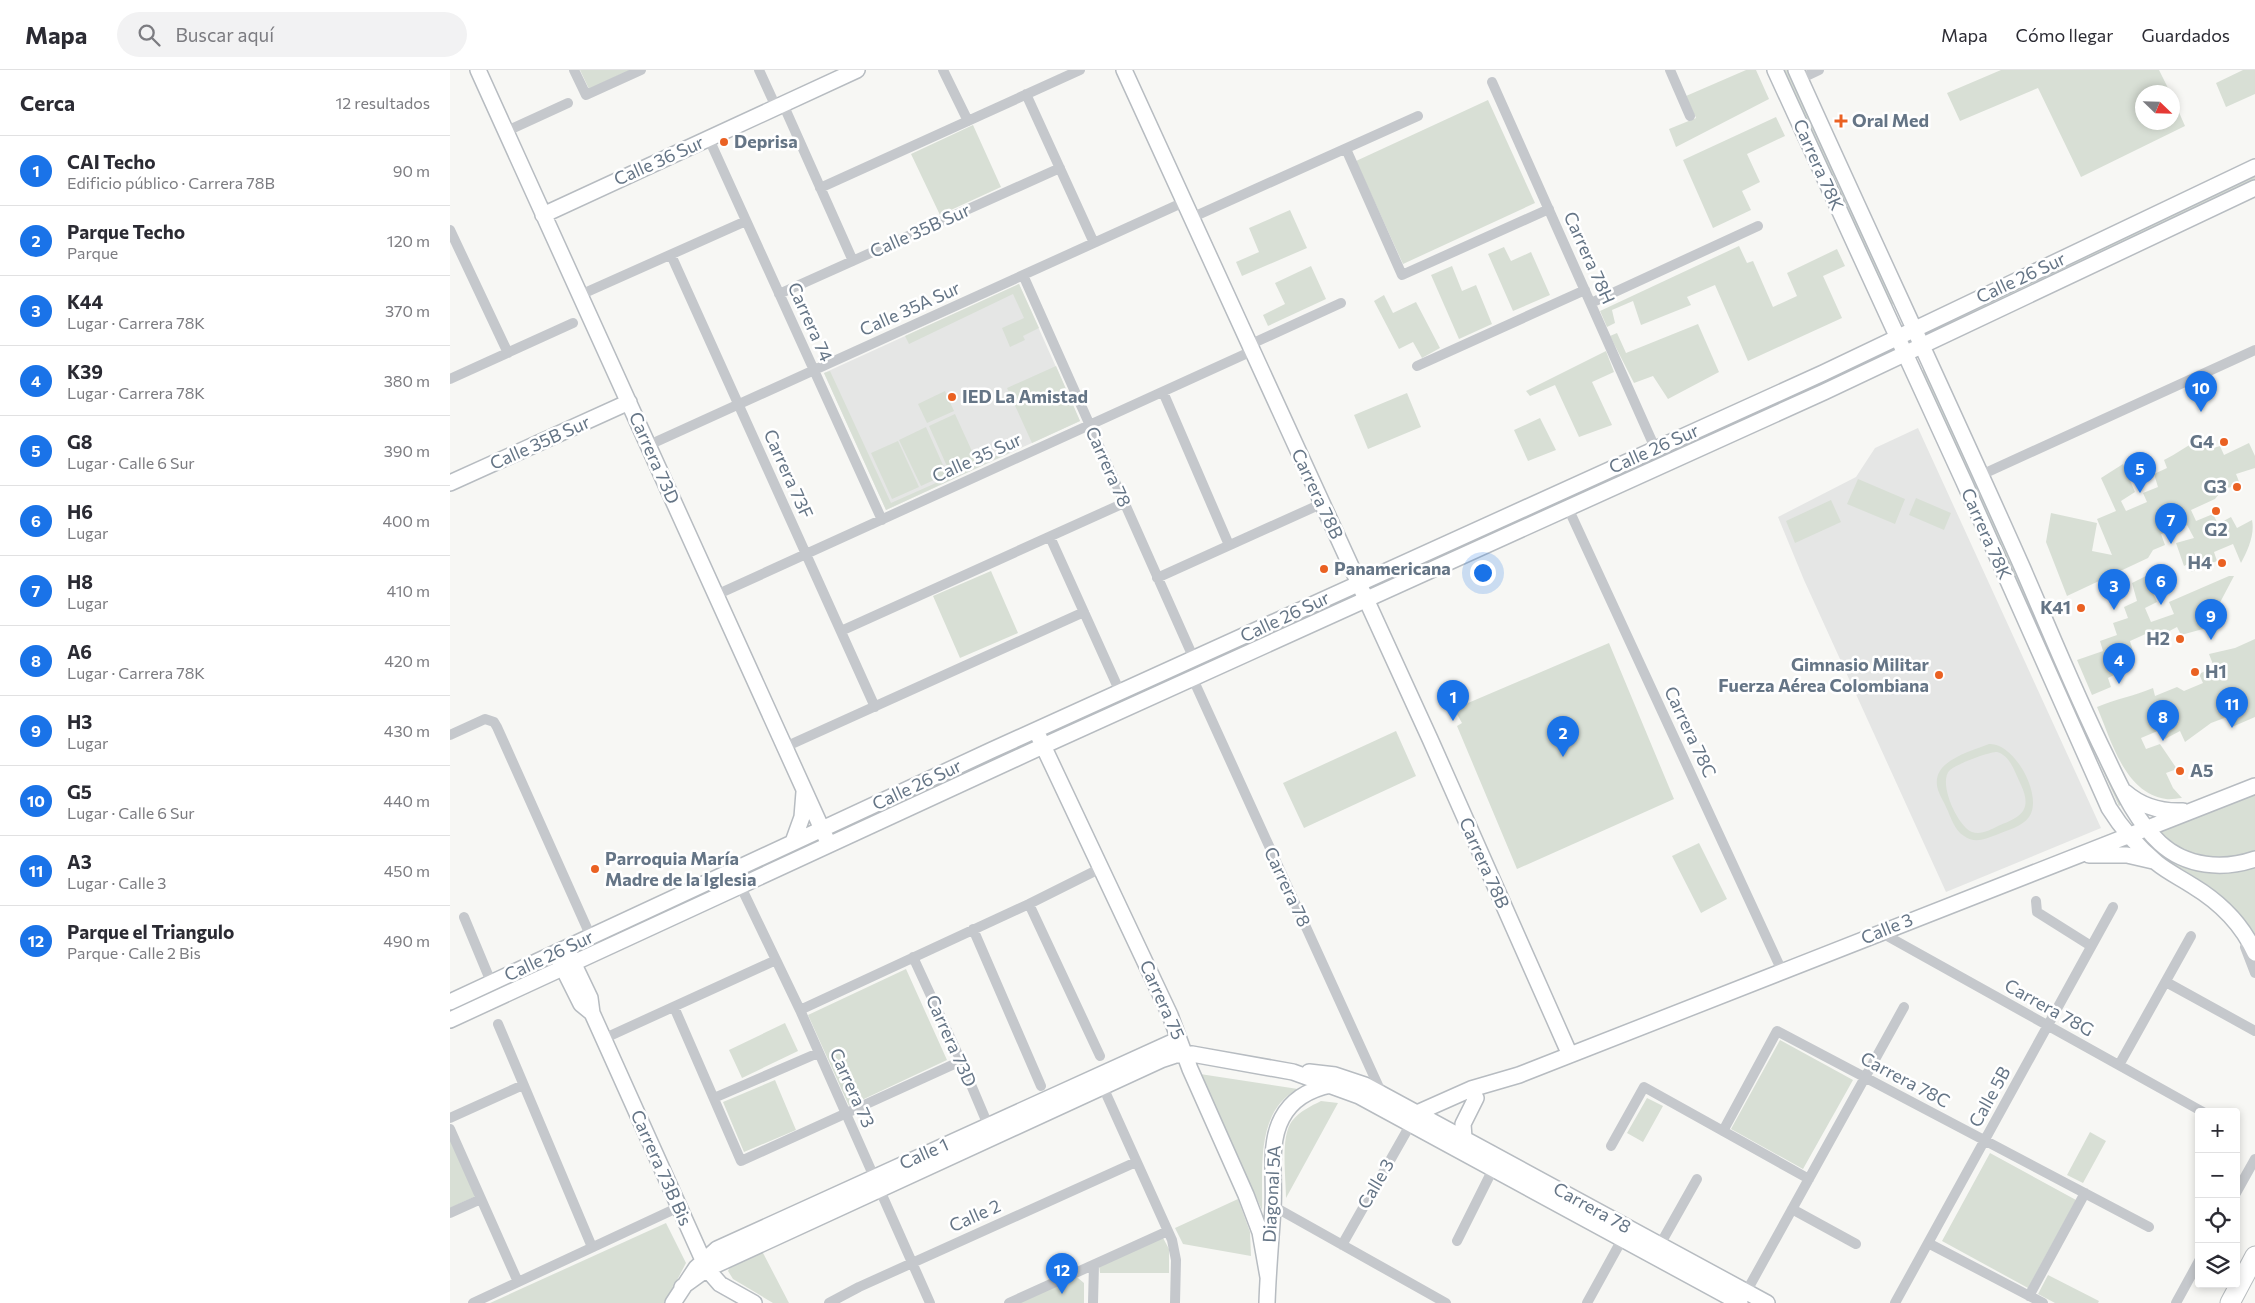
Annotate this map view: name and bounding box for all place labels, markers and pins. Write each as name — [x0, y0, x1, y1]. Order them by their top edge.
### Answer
place label: Oral Med — [1852, 109, 1929, 131]
marker: Oral Med — [1834, 114, 1848, 128]
place label: Deprisa — [734, 130, 798, 152]
marker: Deprisa — [718, 136, 730, 148]
pin: 10 — [2185, 371, 2217, 412]
place label: IED La Amistad — [962, 385, 1088, 407]
marker: IED La Amistad — [946, 391, 958, 403]
place label: G4 — [2190, 430, 2214, 452]
marker: G4 — [2218, 436, 2230, 448]
pin: 5 — [2124, 452, 2156, 493]
place label: G3 — [2203, 475, 2227, 497]
marker: G3 — [2231, 481, 2243, 493]
pin: 7 — [2155, 503, 2187, 544]
marker: G2 — [2210, 505, 2222, 517]
place label: G2 — [2204, 518, 2228, 540]
place label: H4 — [2187, 551, 2212, 573]
place label: Panamericana — [1334, 557, 1451, 579]
marker: H4 — [2216, 557, 2228, 569]
marker: Panamericana — [1318, 563, 1330, 575]
pin: 6 — [2145, 564, 2177, 605]
pin: 3 — [2098, 569, 2130, 610]
place label: K41 — [2040, 596, 2071, 618]
pin: 9 — [2195, 599, 2227, 640]
marker: K41 — [2075, 602, 2087, 614]
place label: H2 — [2146, 627, 2170, 649]
marker: H2 — [2174, 633, 2186, 645]
pin: 4 — [2103, 643, 2135, 684]
place label: Gimnasio Militar Fuerza Aérea Colombiana — [1718, 653, 1930, 696]
place label: H1 — [2205, 660, 2227, 682]
marker: H1 — [2189, 666, 2201, 678]
marker: Gimnasio Militar Fuerza Aérea Colombiana — [1933, 669, 1945, 681]
pin: 1 — [1437, 680, 1469, 721]
pin: 11 — [2216, 687, 2248, 728]
pin: 8 — [2147, 700, 2179, 741]
pin: 2 — [1547, 716, 1579, 757]
place label: A5 — [2190, 759, 2213, 781]
marker: A5 — [2174, 765, 2186, 777]
place label: Parroquia María Madre de la Iglesia — [605, 847, 756, 890]
marker: Parroquia María Madre de la Iglesia — [589, 863, 601, 875]
pin: 12 — [1046, 1253, 1078, 1294]

